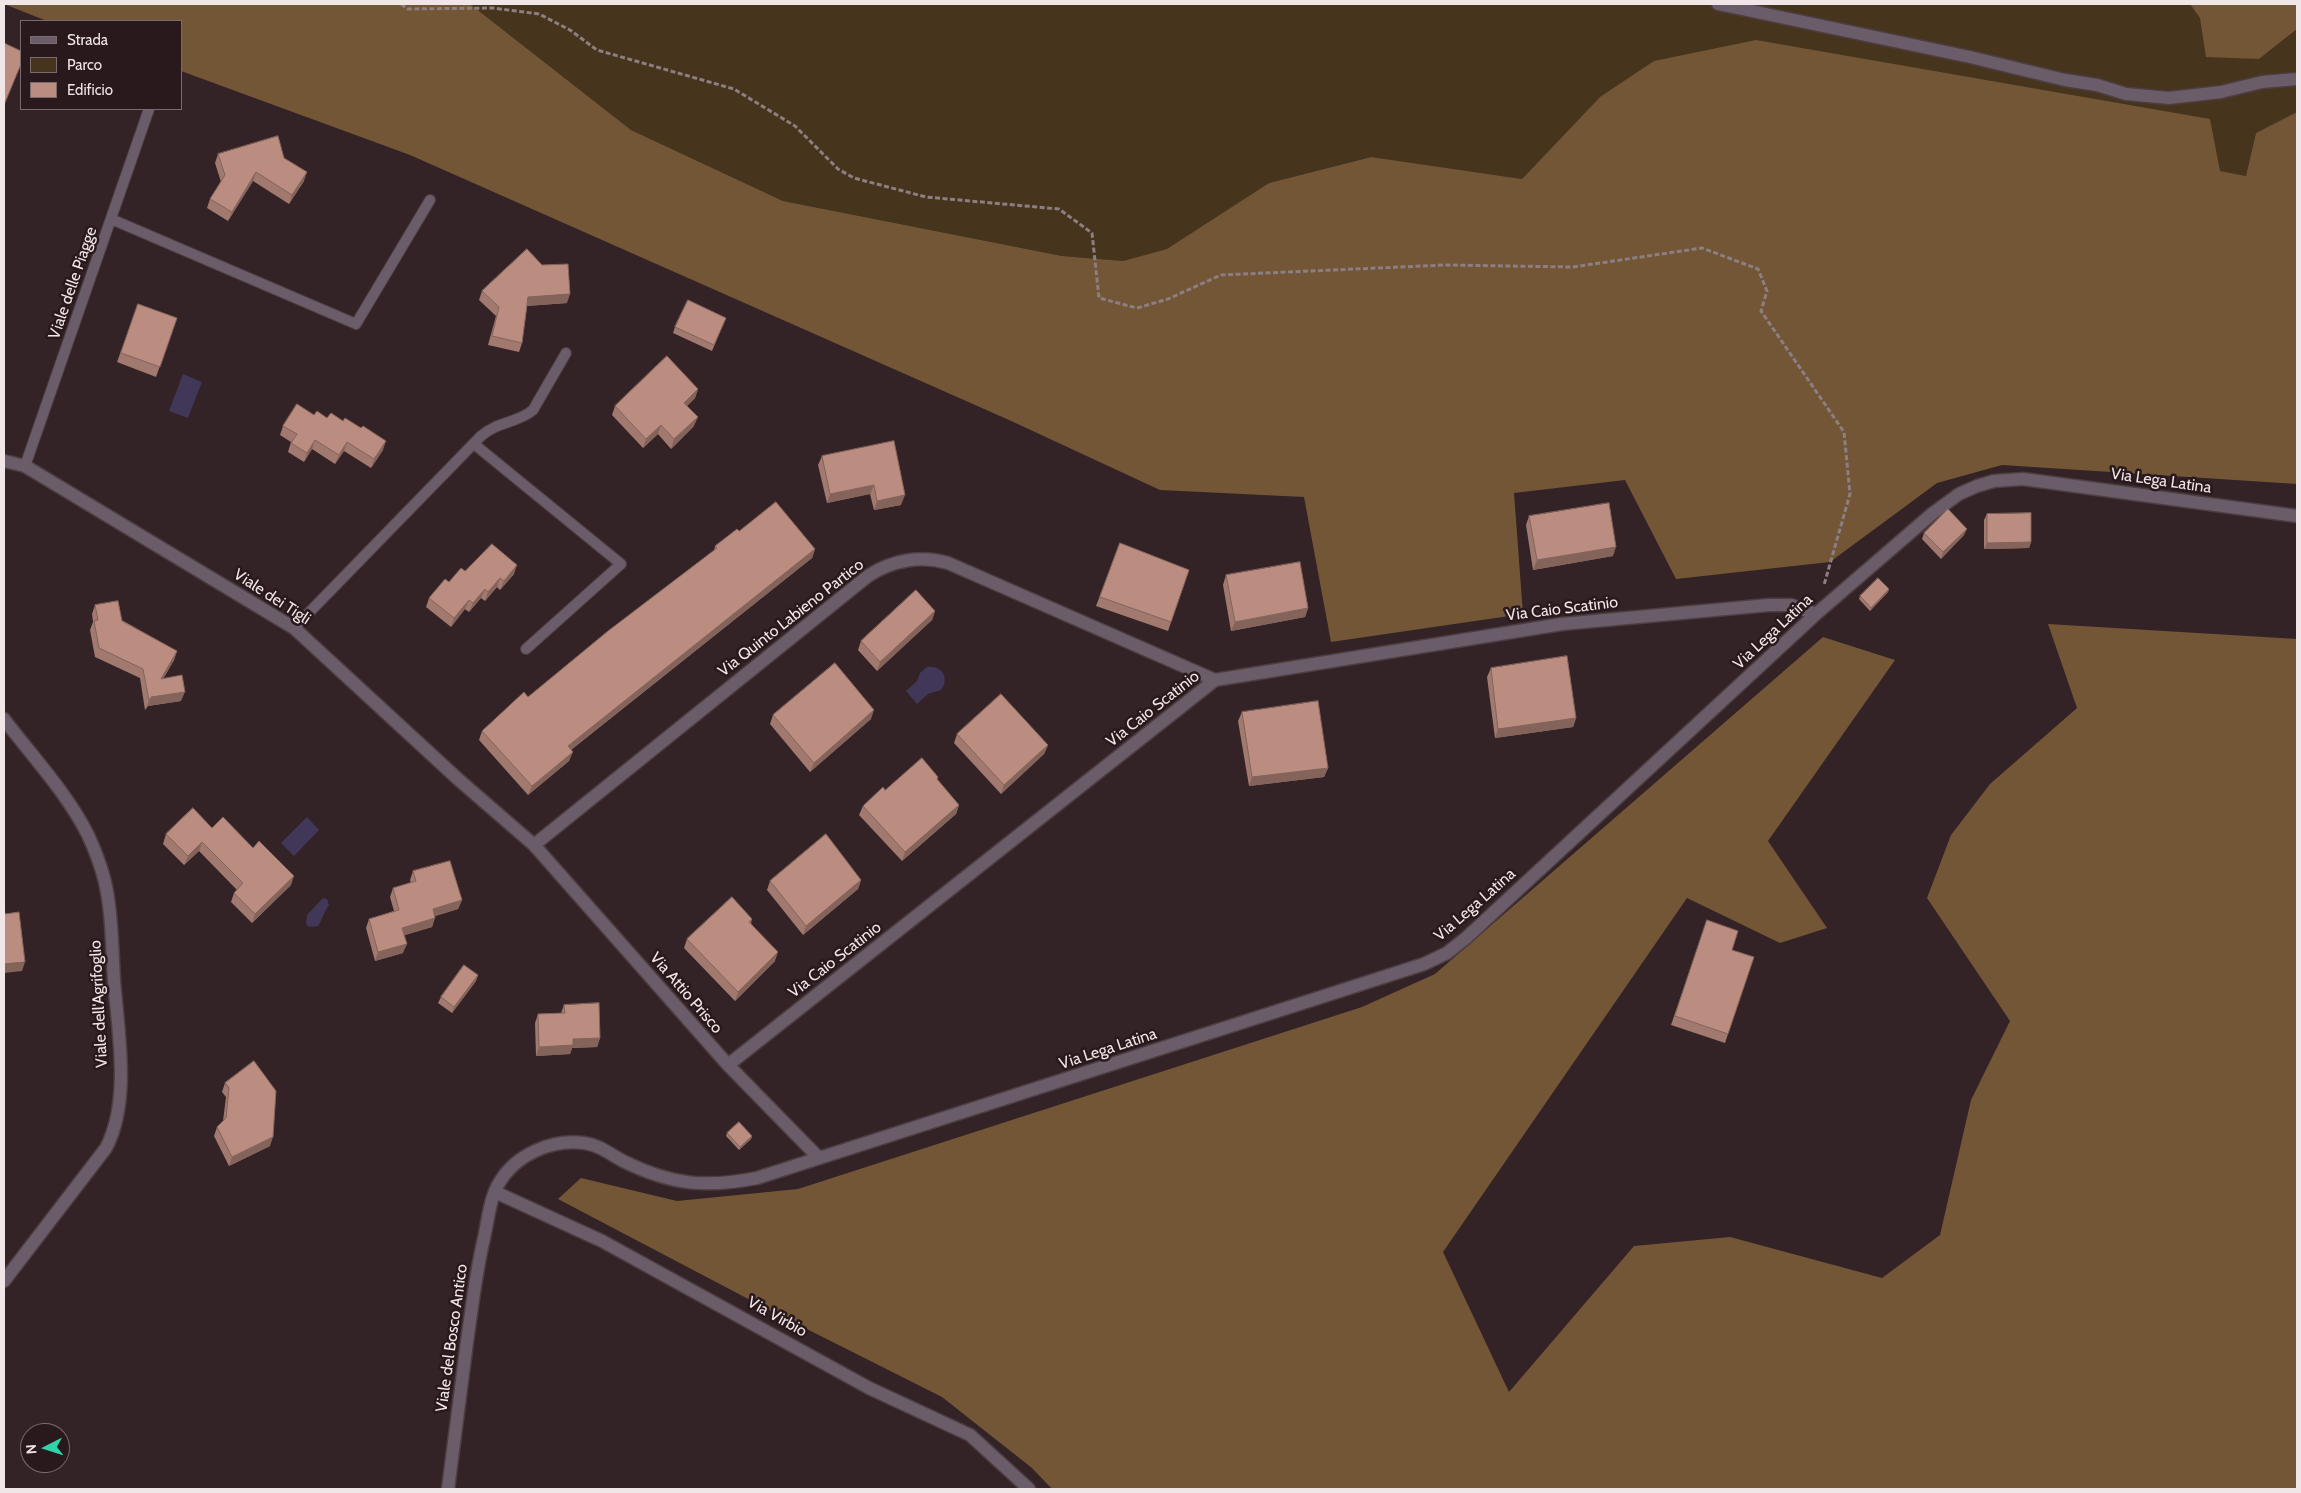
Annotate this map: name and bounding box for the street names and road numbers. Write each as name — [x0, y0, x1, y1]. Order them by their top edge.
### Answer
street label: Viale delle Piagge — [45, 224, 101, 342]
street label: Via Lega Latina — [2109, 464, 2213, 498]
street label: Via Quinto Labieno Partico — [714, 555, 868, 681]
street label: Viale dei Tigli — [230, 565, 314, 629]
street label: Via Lega Latina — [1729, 590, 1817, 674]
street label: Via Caio Scatinio — [1505, 593, 1619, 625]
street label: Via Caio Scatinio — [1103, 667, 1203, 751]
street label: Via Lega Latina — [1430, 865, 1520, 945]
street label: Via Caio Scatinio — [785, 918, 885, 1002]
street label: Viale dell'Agrifoglio — [86, 940, 112, 1068]
street label: Via Attio Prisco — [646, 949, 726, 1037]
street label: Via Lega Latina — [1057, 1024, 1159, 1074]
street label: Viale del Bosco Antico — [432, 1263, 472, 1413]
street label: Via Virbio — [744, 1293, 810, 1341]

